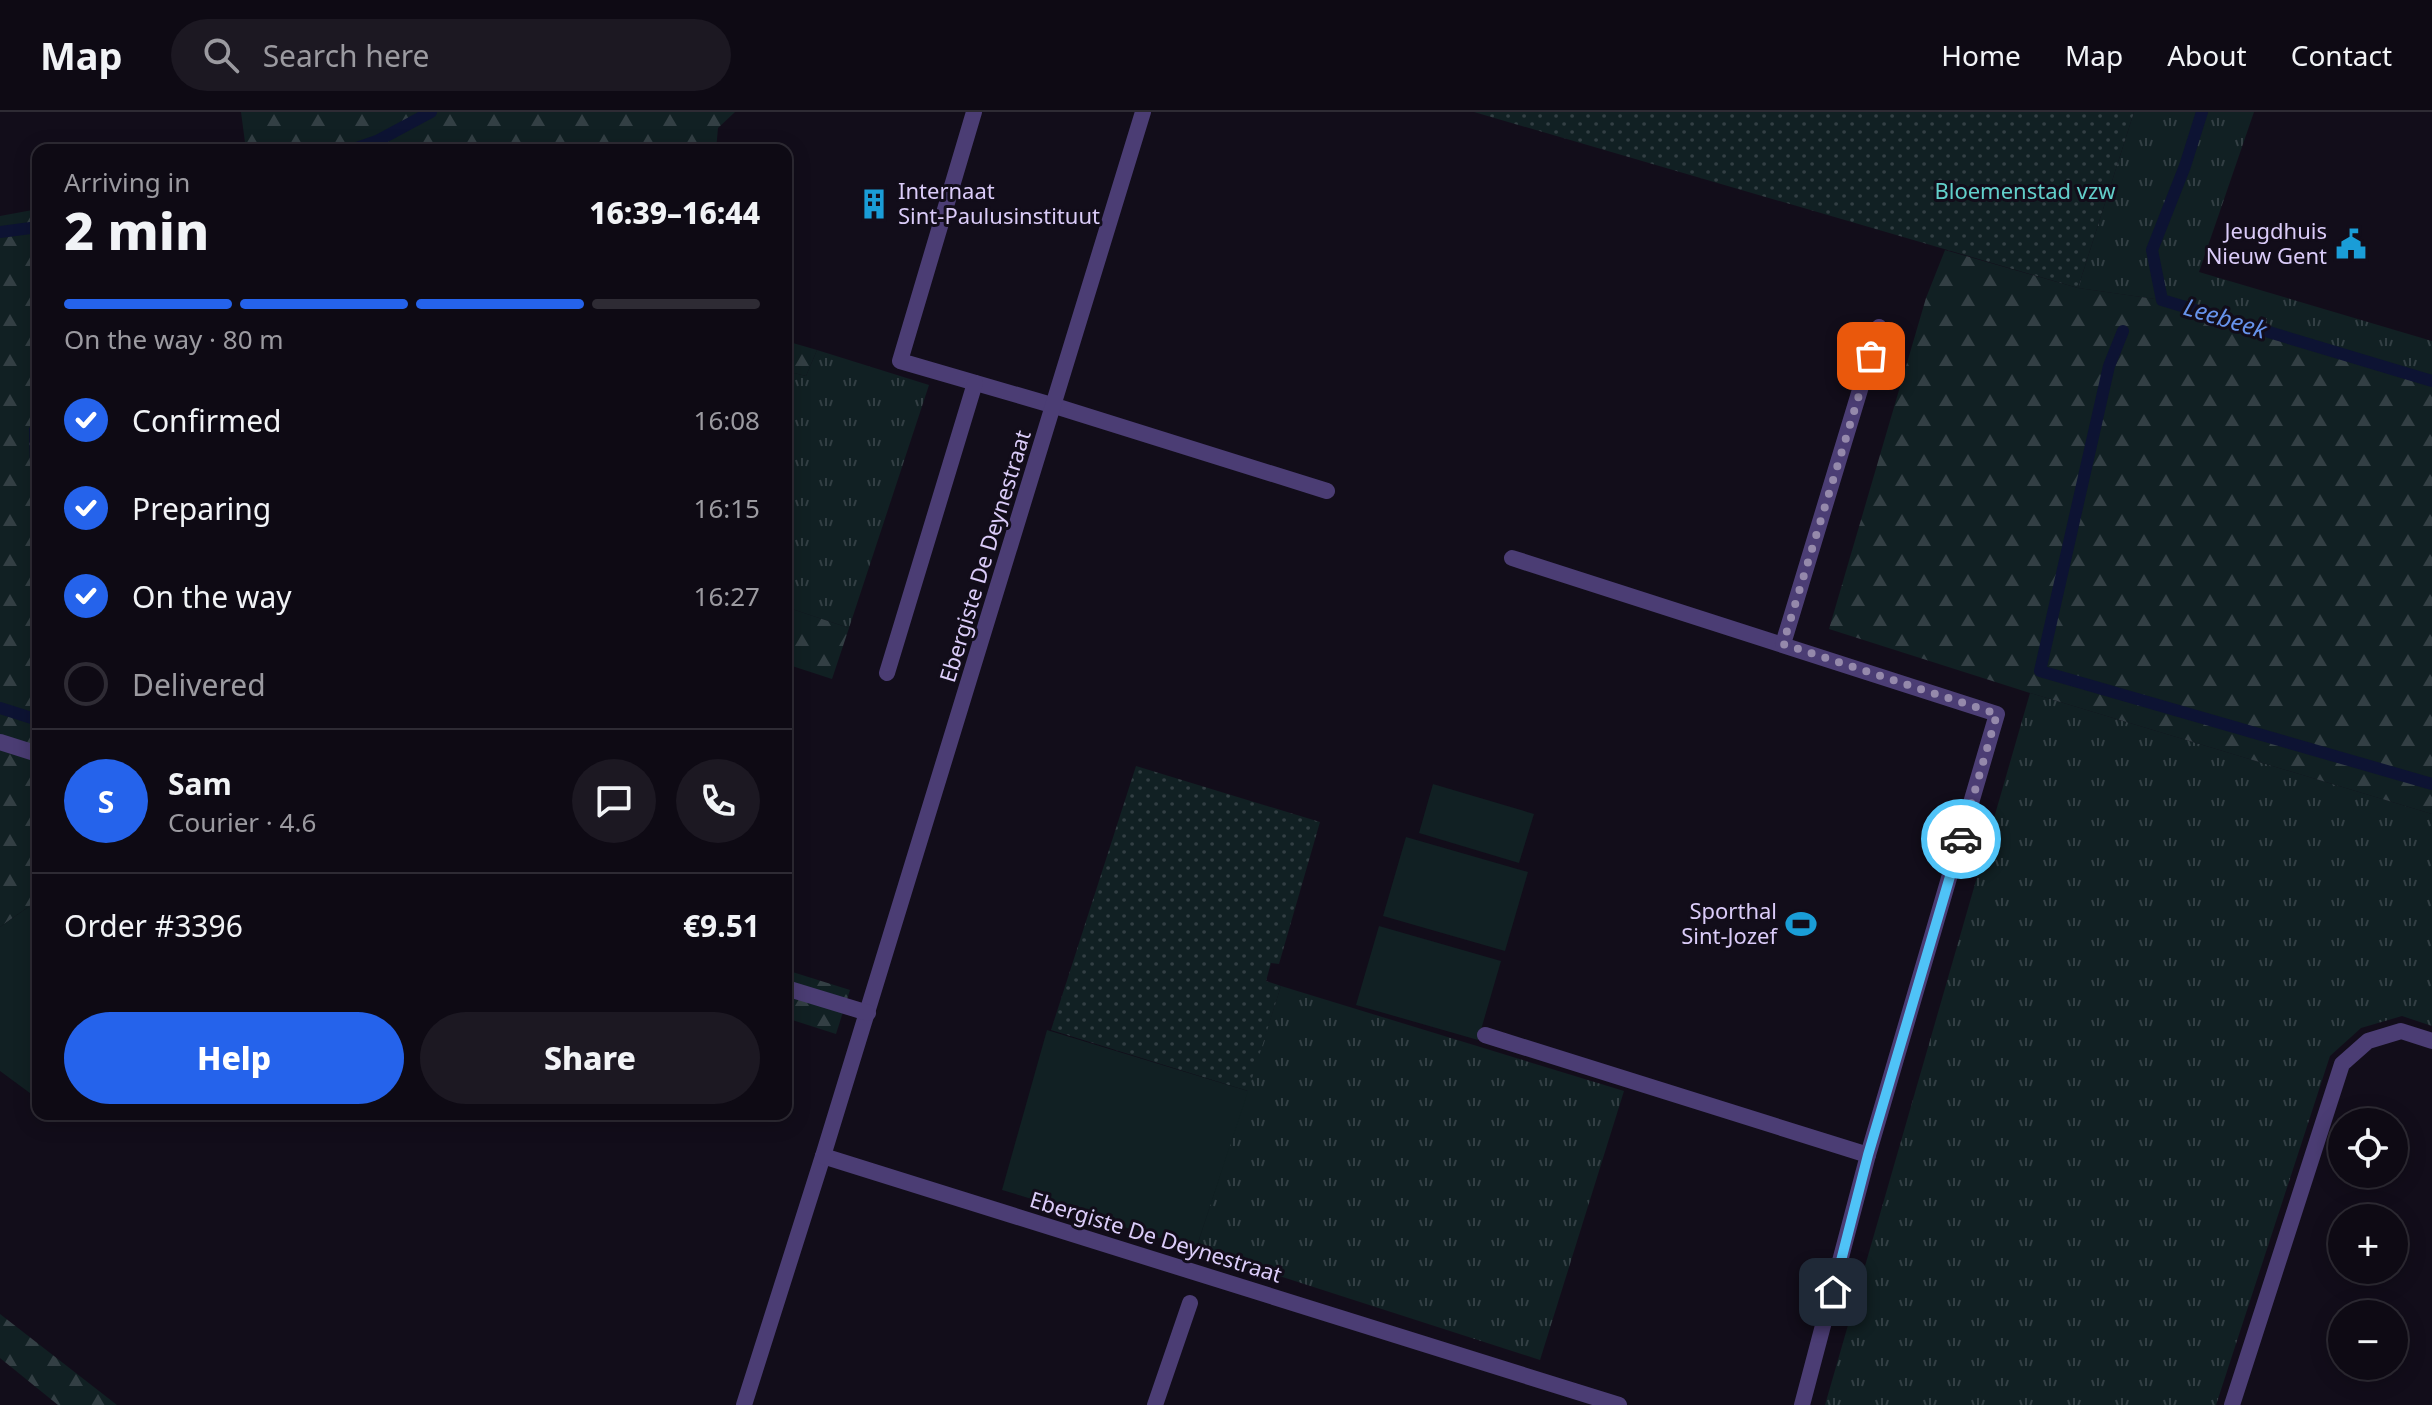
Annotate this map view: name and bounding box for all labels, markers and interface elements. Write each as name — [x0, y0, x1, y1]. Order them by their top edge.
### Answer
search box — [171, 19, 731, 91]
text: Map — [40, 29, 123, 81]
icon: search — [199, 33, 243, 77]
text: Search here — [263, 35, 430, 76]
text: Home — [1941, 36, 2021, 74]
text: Map — [2065, 36, 2123, 74]
text: About — [2167, 36, 2247, 74]
text: Contact — [2291, 36, 2392, 74]
text: Arriving in — [64, 164, 190, 200]
place label: Internaat Sint-Paulusinstituut — [898, 175, 1100, 230]
park label: Bloemenstad vzw — [1934, 175, 2116, 205]
building icon: Internaat Sint-Paulusinstituut — [857, 187, 891, 221]
text: 16:39–16:44 — [589, 192, 760, 233]
text: 2 min — [64, 194, 209, 265]
place label: Jeugdhuis Nieuw Gent — [2206, 215, 2327, 270]
public building icon: Jeugdhuis Nieuw Gent — [2334, 227, 2368, 261]
water label: Leebeek — [2180, 289, 2272, 346]
text: On the way · 80 m — [64, 321, 284, 357]
pin — [1837, 322, 1905, 390]
icon: bag — [1849, 334, 1893, 378]
icon: check — [64, 398, 108, 442]
text: Confirmed — [132, 400, 282, 441]
text: 16:08 — [694, 402, 760, 438]
street label: Ebergiste De Deynestraat — [931, 426, 1037, 685]
icon: check — [64, 486, 108, 530]
text: Preparing — [132, 488, 271, 529]
text: 16:15 — [694, 490, 760, 526]
icon: check — [64, 574, 108, 618]
text: On the way — [132, 576, 292, 617]
text: 16:27 — [694, 578, 760, 614]
text: Delivered — [132, 664, 266, 705]
button: chat — [572, 759, 656, 843]
button: phone — [676, 759, 760, 843]
text: Sam — [168, 763, 232, 804]
text: S — [98, 781, 114, 822]
courier — [1921, 799, 2001, 879]
text: Courier · 4.6 — [168, 804, 316, 840]
icon: car — [1939, 817, 1983, 861]
place label: Sporthal Sint-Jozef — [1681, 895, 1778, 950]
text: Order #3396 — [64, 905, 243, 946]
text: €9.51 — [683, 905, 760, 946]
sports icon: Sporthal Sint-Jozef — [1784, 907, 1818, 941]
button: Help — [64, 1012, 404, 1104]
button: Share — [420, 1012, 760, 1104]
map controls — [2328, 1108, 2408, 1380]
button: locate — [2328, 1108, 2408, 1188]
street label: Ebergiste De Deynestraat — [1027, 1183, 1286, 1289]
button: + — [2328, 1204, 2408, 1284]
pin — [1799, 1258, 1867, 1326]
icon: home — [1811, 1270, 1855, 1314]
button: − — [2328, 1300, 2408, 1380]

